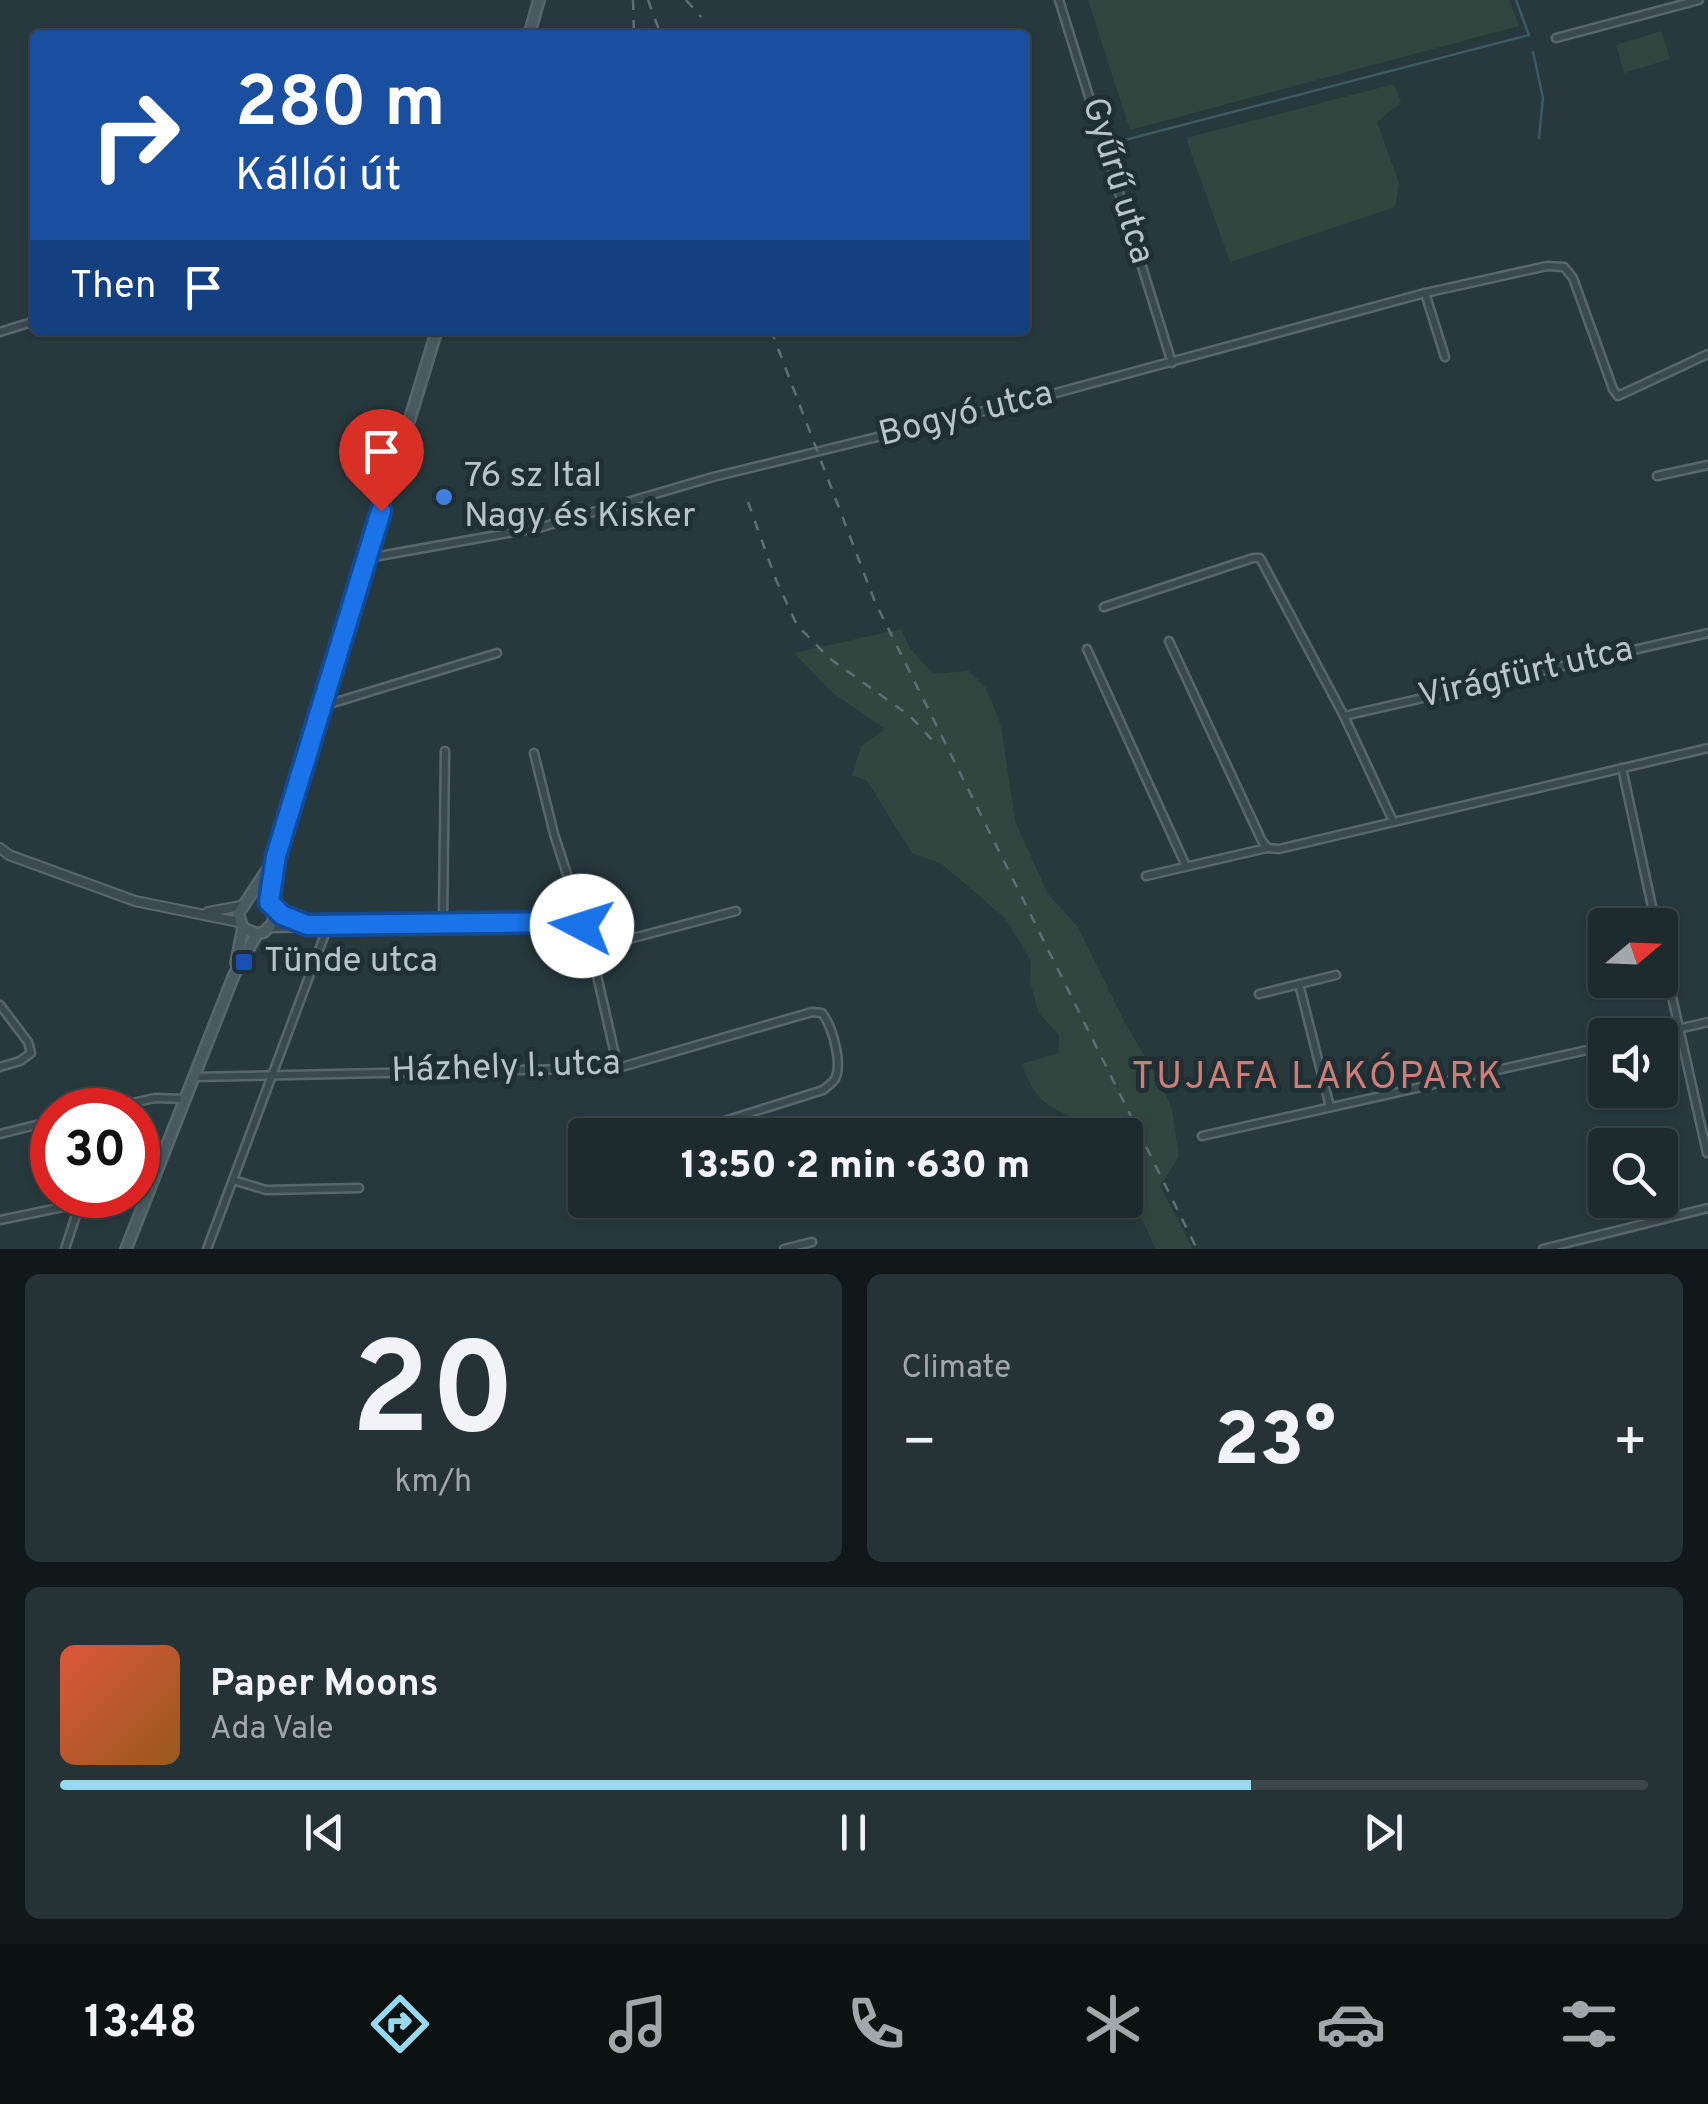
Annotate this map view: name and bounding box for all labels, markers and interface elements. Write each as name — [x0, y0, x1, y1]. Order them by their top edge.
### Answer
text: 280 m — [235, 62, 446, 151]
icon: right — [70, 70, 200, 200]
street label: Gyűrű utca — [1071, 93, 1163, 269]
text: Kállói út — [235, 149, 401, 206]
icon: arrive — [176, 260, 231, 315]
text: Then — [70, 263, 156, 312]
street label: Bogyó utca — [874, 372, 1058, 458]
pin — [339, 409, 424, 512]
icon: arrive — [354, 424, 409, 479]
place label: 76 sz Ital Nagy és Kisker — [464, 455, 696, 539]
marker: 76 sz Ital Nagy és Kisker — [433, 486, 455, 508]
street label: Virágfürt utca — [1415, 628, 1637, 720]
position arrow — [530, 874, 634, 978]
north arrow — [1588, 908, 1678, 998]
map controls — [1588, 908, 1678, 1218]
place label: Tünde utca — [264, 940, 438, 984]
marker: Tünde utca — [233, 951, 255, 973]
button: sound — [1588, 1018, 1678, 1108]
street label: Házhely I. utca — [391, 1042, 621, 1094]
district label: TUJAFA LAKÓPARK — [1131, 1052, 1505, 1103]
speed limit sign: 30 — [30, 1088, 160, 1218]
button: search — [1588, 1128, 1678, 1218]
text: 13:50 · 2 min · 630 m — [681, 1143, 1030, 1192]
text: 20 — [351, 1315, 516, 1480]
text: Climate — [902, 1349, 1011, 1389]
text: 23° — [1214, 1397, 1336, 1492]
text: − — [902, 1410, 937, 1480]
text: + — [1613, 1410, 1648, 1480]
text: km/h — [394, 1463, 472, 1503]
text: Paper Moons — [210, 1661, 439, 1710]
text: Ada Vale — [210, 1710, 334, 1750]
icon: previous — [297, 1805, 352, 1860]
icon: pause — [826, 1805, 881, 1860]
icon: next — [1356, 1805, 1411, 1860]
icon: directions — [365, 1989, 435, 2059]
icon: music — [603, 1989, 673, 2059]
icon: phone — [841, 1989, 911, 2059]
icon: climate — [1078, 1989, 1148, 2059]
icon: car — [1316, 1989, 1386, 2059]
icon: filters — [1554, 1989, 1624, 2059]
text: 13:48 — [84, 1996, 197, 2053]

